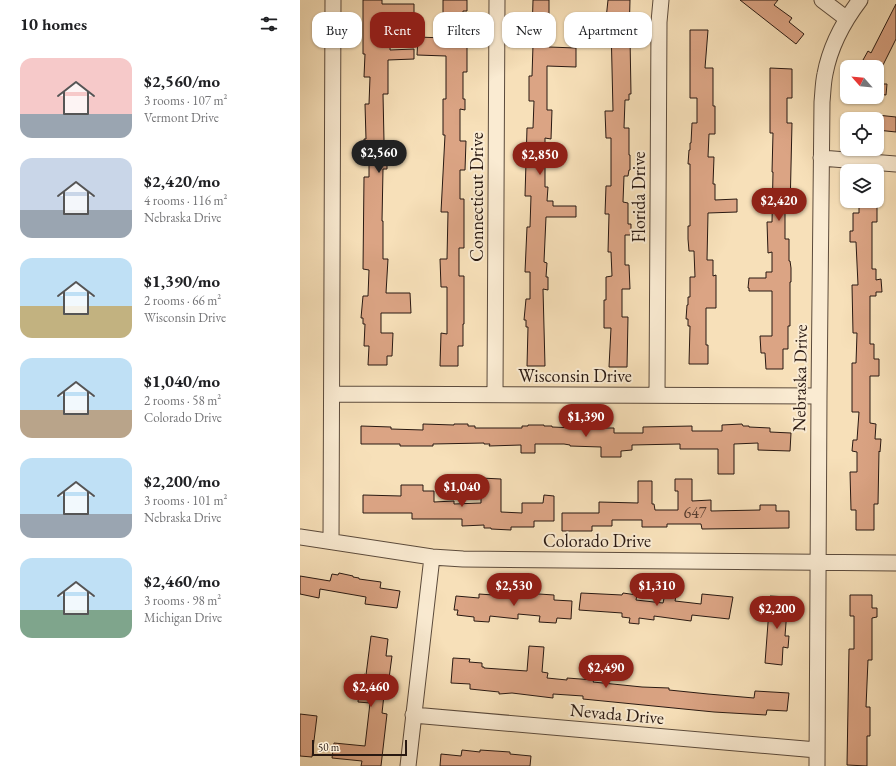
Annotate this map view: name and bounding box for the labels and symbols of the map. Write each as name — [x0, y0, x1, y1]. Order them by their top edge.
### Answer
north arrow — [840, 60, 884, 104]
street label: Connecticut Drive — [465, 132, 488, 262]
pin: $2,560 — [346, 140, 412, 174]
pin: $2,850 — [507, 142, 573, 176]
street label: Florida Drive — [627, 151, 650, 243]
pin: $2,420 — [746, 188, 812, 222]
street label: Nebraska Drive — [787, 324, 812, 432]
street label: Wisconsin Drive — [518, 364, 632, 387]
pin: $1,390 — [553, 404, 619, 438]
pin: $1,040 — [429, 474, 495, 508]
house number: 647 — [683, 502, 707, 523]
street label: Colorado Drive — [543, 529, 651, 552]
pin: $2,530 — [481, 573, 547, 607]
pin: $1,310 — [624, 573, 690, 607]
pin: $2,200 — [744, 596, 810, 630]
pin: $2,490 — [573, 655, 639, 689]
pin: $2,460 — [338, 674, 404, 708]
street label: Nevada Drive — [569, 698, 665, 729]
scale bar — [312, 738, 407, 757]

